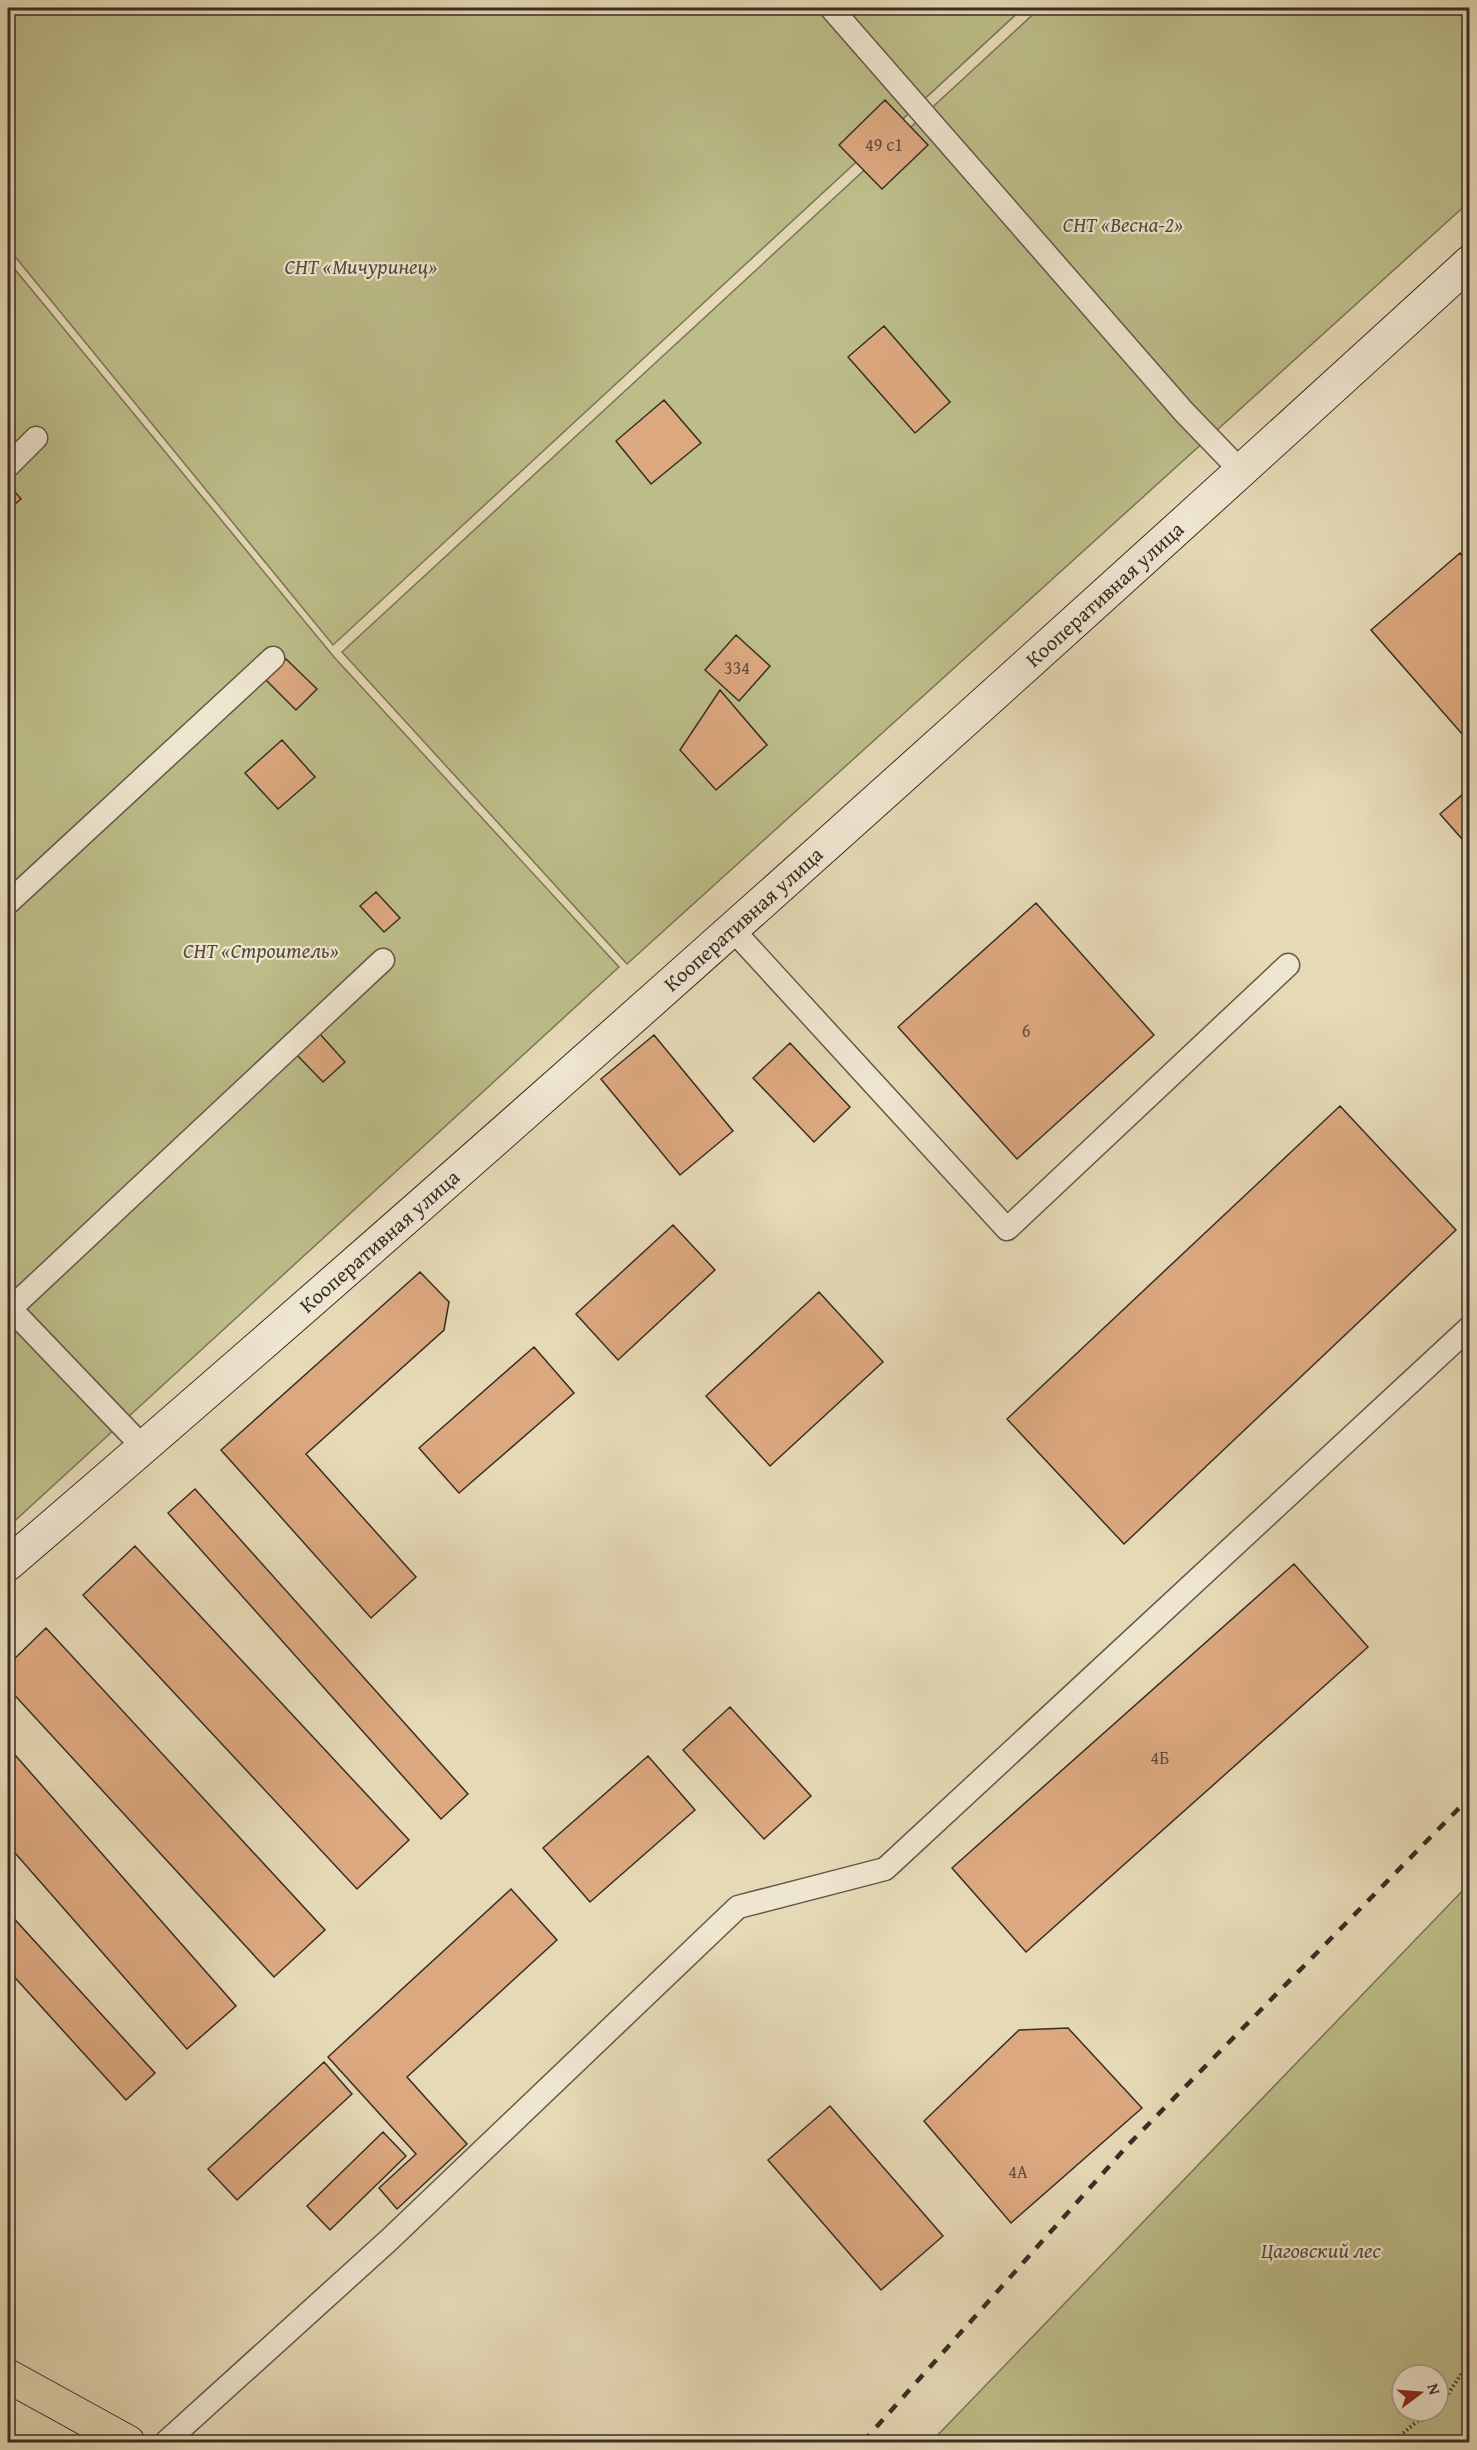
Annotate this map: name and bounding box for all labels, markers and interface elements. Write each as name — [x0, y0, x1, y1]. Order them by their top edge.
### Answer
house number: 49 с1 — [865, 131, 903, 158]
park label: СНТ «Весна-2» — [1063, 209, 1183, 240]
park label: СНТ «Мичуринец» — [285, 251, 437, 282]
street label: Кооперативная улица — [1018, 514, 1191, 674]
house number: 334 — [724, 654, 750, 681]
street label: Кооперативная улица — [656, 839, 830, 999]
park label: СНТ «Строитель» — [183, 935, 339, 966]
house number: 6 — [1022, 1017, 1030, 1044]
street label: Кооперативная улица — [292, 1162, 466, 1320]
house number: 4Б — [1151, 1744, 1169, 1771]
house number: 4А — [1008, 2158, 1028, 2185]
park label: Цаговский лес — [1261, 2235, 1382, 2266]
north arrow — [1390, 2363, 1450, 2423]
text: N — [1421, 2380, 1448, 2398]

